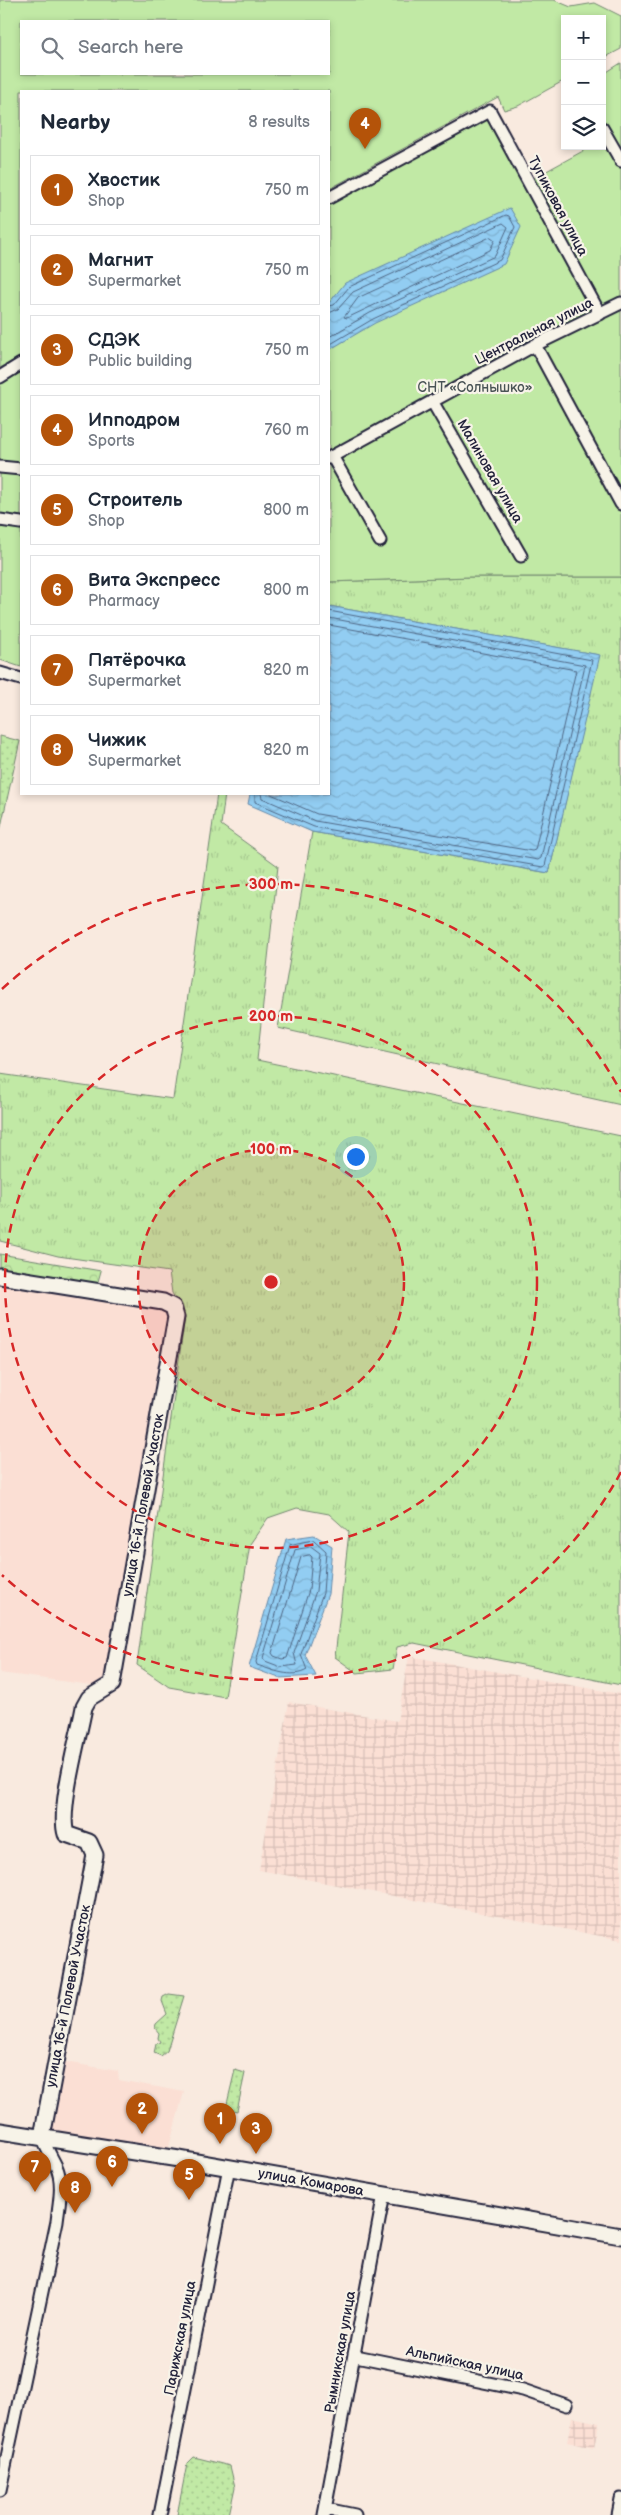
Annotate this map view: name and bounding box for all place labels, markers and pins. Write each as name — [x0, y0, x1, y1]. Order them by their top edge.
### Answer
pin: 4 — [349, 108, 381, 149]
centre of rings — [262, 1273, 280, 1291]
pin: 2 — [126, 2093, 158, 2134]
pin: 1 — [204, 2103, 236, 2144]
pin: 3 — [240, 2113, 272, 2154]
pin: 6 — [96, 2146, 128, 2187]
pin: 7 — [19, 2151, 51, 2192]
pin: 5 — [173, 2159, 205, 2200]
pin: 8 — [59, 2172, 91, 2213]

